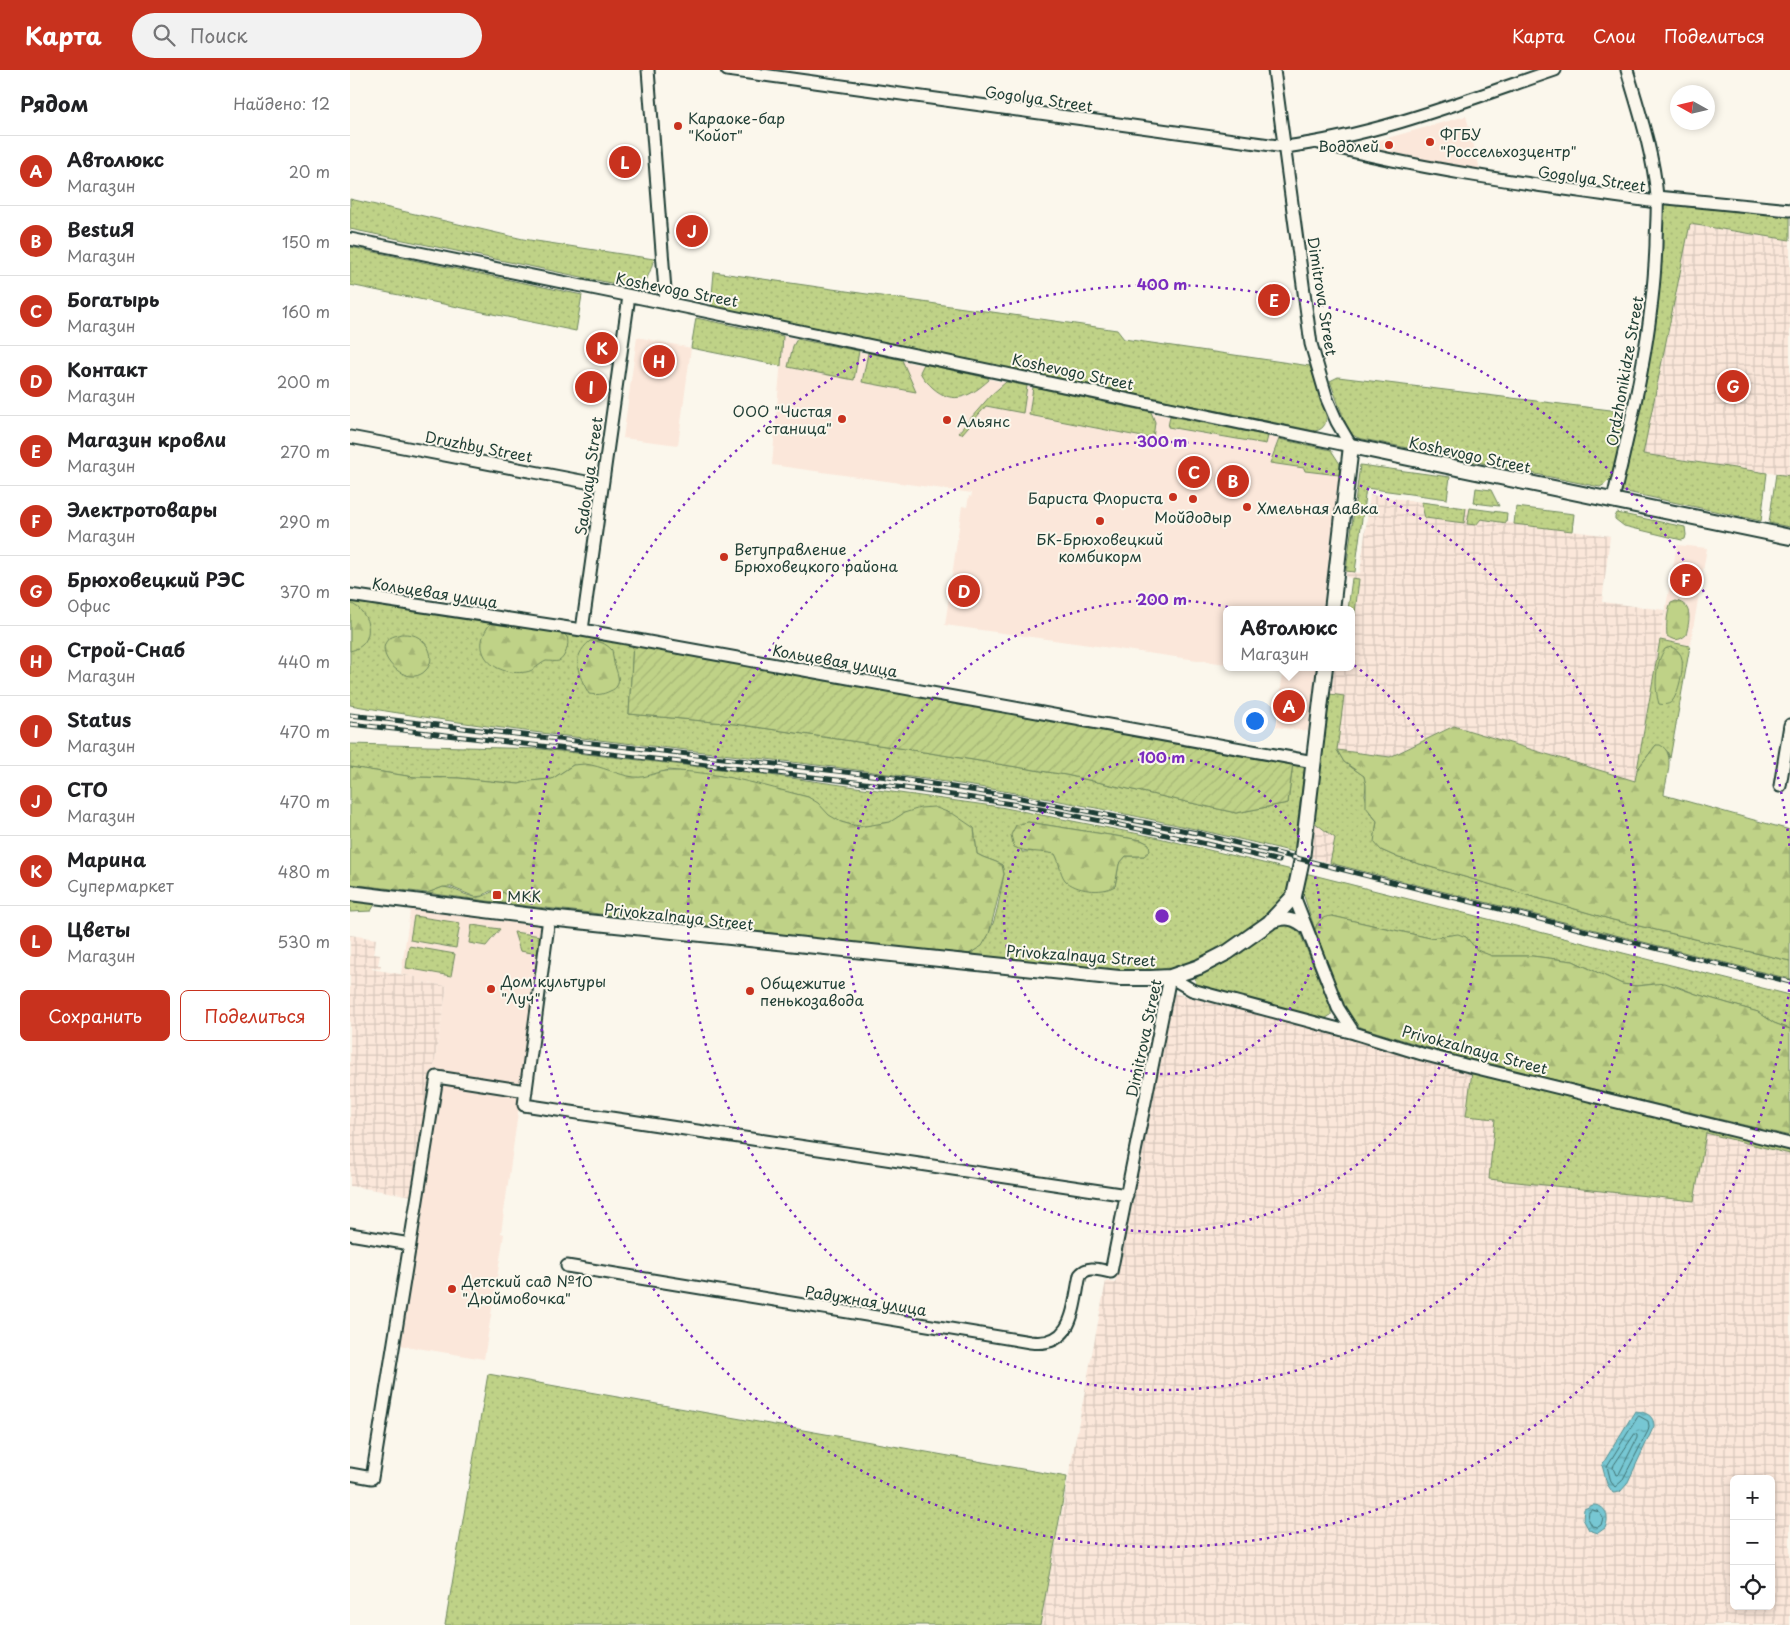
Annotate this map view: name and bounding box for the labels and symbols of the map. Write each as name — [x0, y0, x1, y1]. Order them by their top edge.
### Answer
street label: Gogolya Street — [984, 79, 1094, 117]
north arrow — [1670, 85, 1715, 130]
place label: Караоке-бар "Койот" — [688, 106, 785, 146]
marker: Караоке-бар "Койот" — [672, 120, 684, 132]
place label: ФГБУ "Россельхозцентр" — [1440, 122, 1577, 162]
place label: Водолей — [1318, 134, 1379, 157]
marker: ФГБУ "Россельхозцентр" — [1424, 136, 1436, 148]
marker: Водолей — [1383, 139, 1395, 151]
pin: L — [609, 143, 641, 181]
street label: Gogolya Street — [1537, 159, 1647, 197]
pin: J — [676, 212, 708, 250]
street label: Dimitrova Street — [1302, 235, 1344, 357]
street label: Koshevogo Street — [614, 266, 740, 312]
text: 400 m — [1137, 272, 1187, 295]
pin: E — [1258, 281, 1290, 319]
street label: Ordzhonikidze Street — [1599, 294, 1649, 448]
pin: K — [586, 329, 618, 367]
pin: H — [643, 342, 675, 380]
street label: Koshevogo Street — [1010, 347, 1136, 395]
pin: G — [1717, 367, 1749, 405]
pin: I — [575, 368, 607, 406]
place label: ООО "Чистая станица" — [733, 399, 832, 439]
place label: Альянс — [957, 409, 1010, 432]
marker: ООО "Чистая станица" — [836, 413, 848, 425]
marker: Альянс — [941, 414, 953, 426]
street label: Sadovaya Street — [568, 415, 608, 537]
street label: Druzhby Street — [423, 424, 535, 468]
text: 300 m — [1137, 429, 1187, 452]
street label: Koshevogo Street — [1407, 430, 1533, 478]
pin: C — [1178, 453, 1210, 491]
pin: B — [1217, 462, 1249, 500]
place label: Бариста Флориста — [1028, 486, 1164, 509]
marker: Бариста Флориста — [1167, 491, 1179, 503]
marker: Мойдодыр — [1187, 493, 1199, 505]
place label: Хмельная лавка — [1257, 496, 1379, 519]
marker: Хмельная лавка — [1241, 501, 1253, 513]
place label: Мойдодыр — [1154, 505, 1232, 528]
marker: БК-Брюховецкий комбикорм — [1094, 515, 1106, 527]
place label: БК-Брюховецкий комбикорм — [1037, 527, 1163, 567]
place label: Ветуправление Брюховецкого района — [734, 537, 899, 577]
marker: Ветуправление Брюховецкого района — [718, 551, 730, 563]
pin: F — [1670, 561, 1702, 599]
street label: Кольцевая улица — [371, 571, 500, 613]
pin: D — [948, 572, 980, 610]
text: 200 m — [1137, 587, 1187, 610]
street label: Кольцевая улица — [771, 638, 900, 682]
pin: A — [1273, 687, 1305, 725]
your location — [1242, 708, 1268, 734]
text: 100 m — [1139, 745, 1185, 768]
place label: МКК — [507, 884, 541, 907]
marker: МКК — [491, 889, 503, 901]
street label: Privokzalnaya Street — [603, 897, 755, 935]
centre of rings — [1153, 907, 1171, 925]
street label: Privokzalnaya Street — [1005, 938, 1157, 972]
place label: Дом культуры "Луч" — [500, 969, 606, 1009]
place label: Общежитие пенькозавода — [760, 971, 864, 1011]
street label: Dimitrova Street — [1119, 977, 1167, 1099]
marker: Дом культуры "Луч" — [485, 983, 497, 995]
marker: Общежитие пенькозавода — [744, 985, 756, 997]
street label: Privokzalnaya Street — [1400, 1018, 1550, 1080]
place label: Детский сад №10 "Дюймовочка" — [461, 1269, 593, 1309]
street label: Радужная улица — [804, 1279, 929, 1321]
marker: Детский сад №10 "Дюймовочка" — [446, 1283, 458, 1295]

